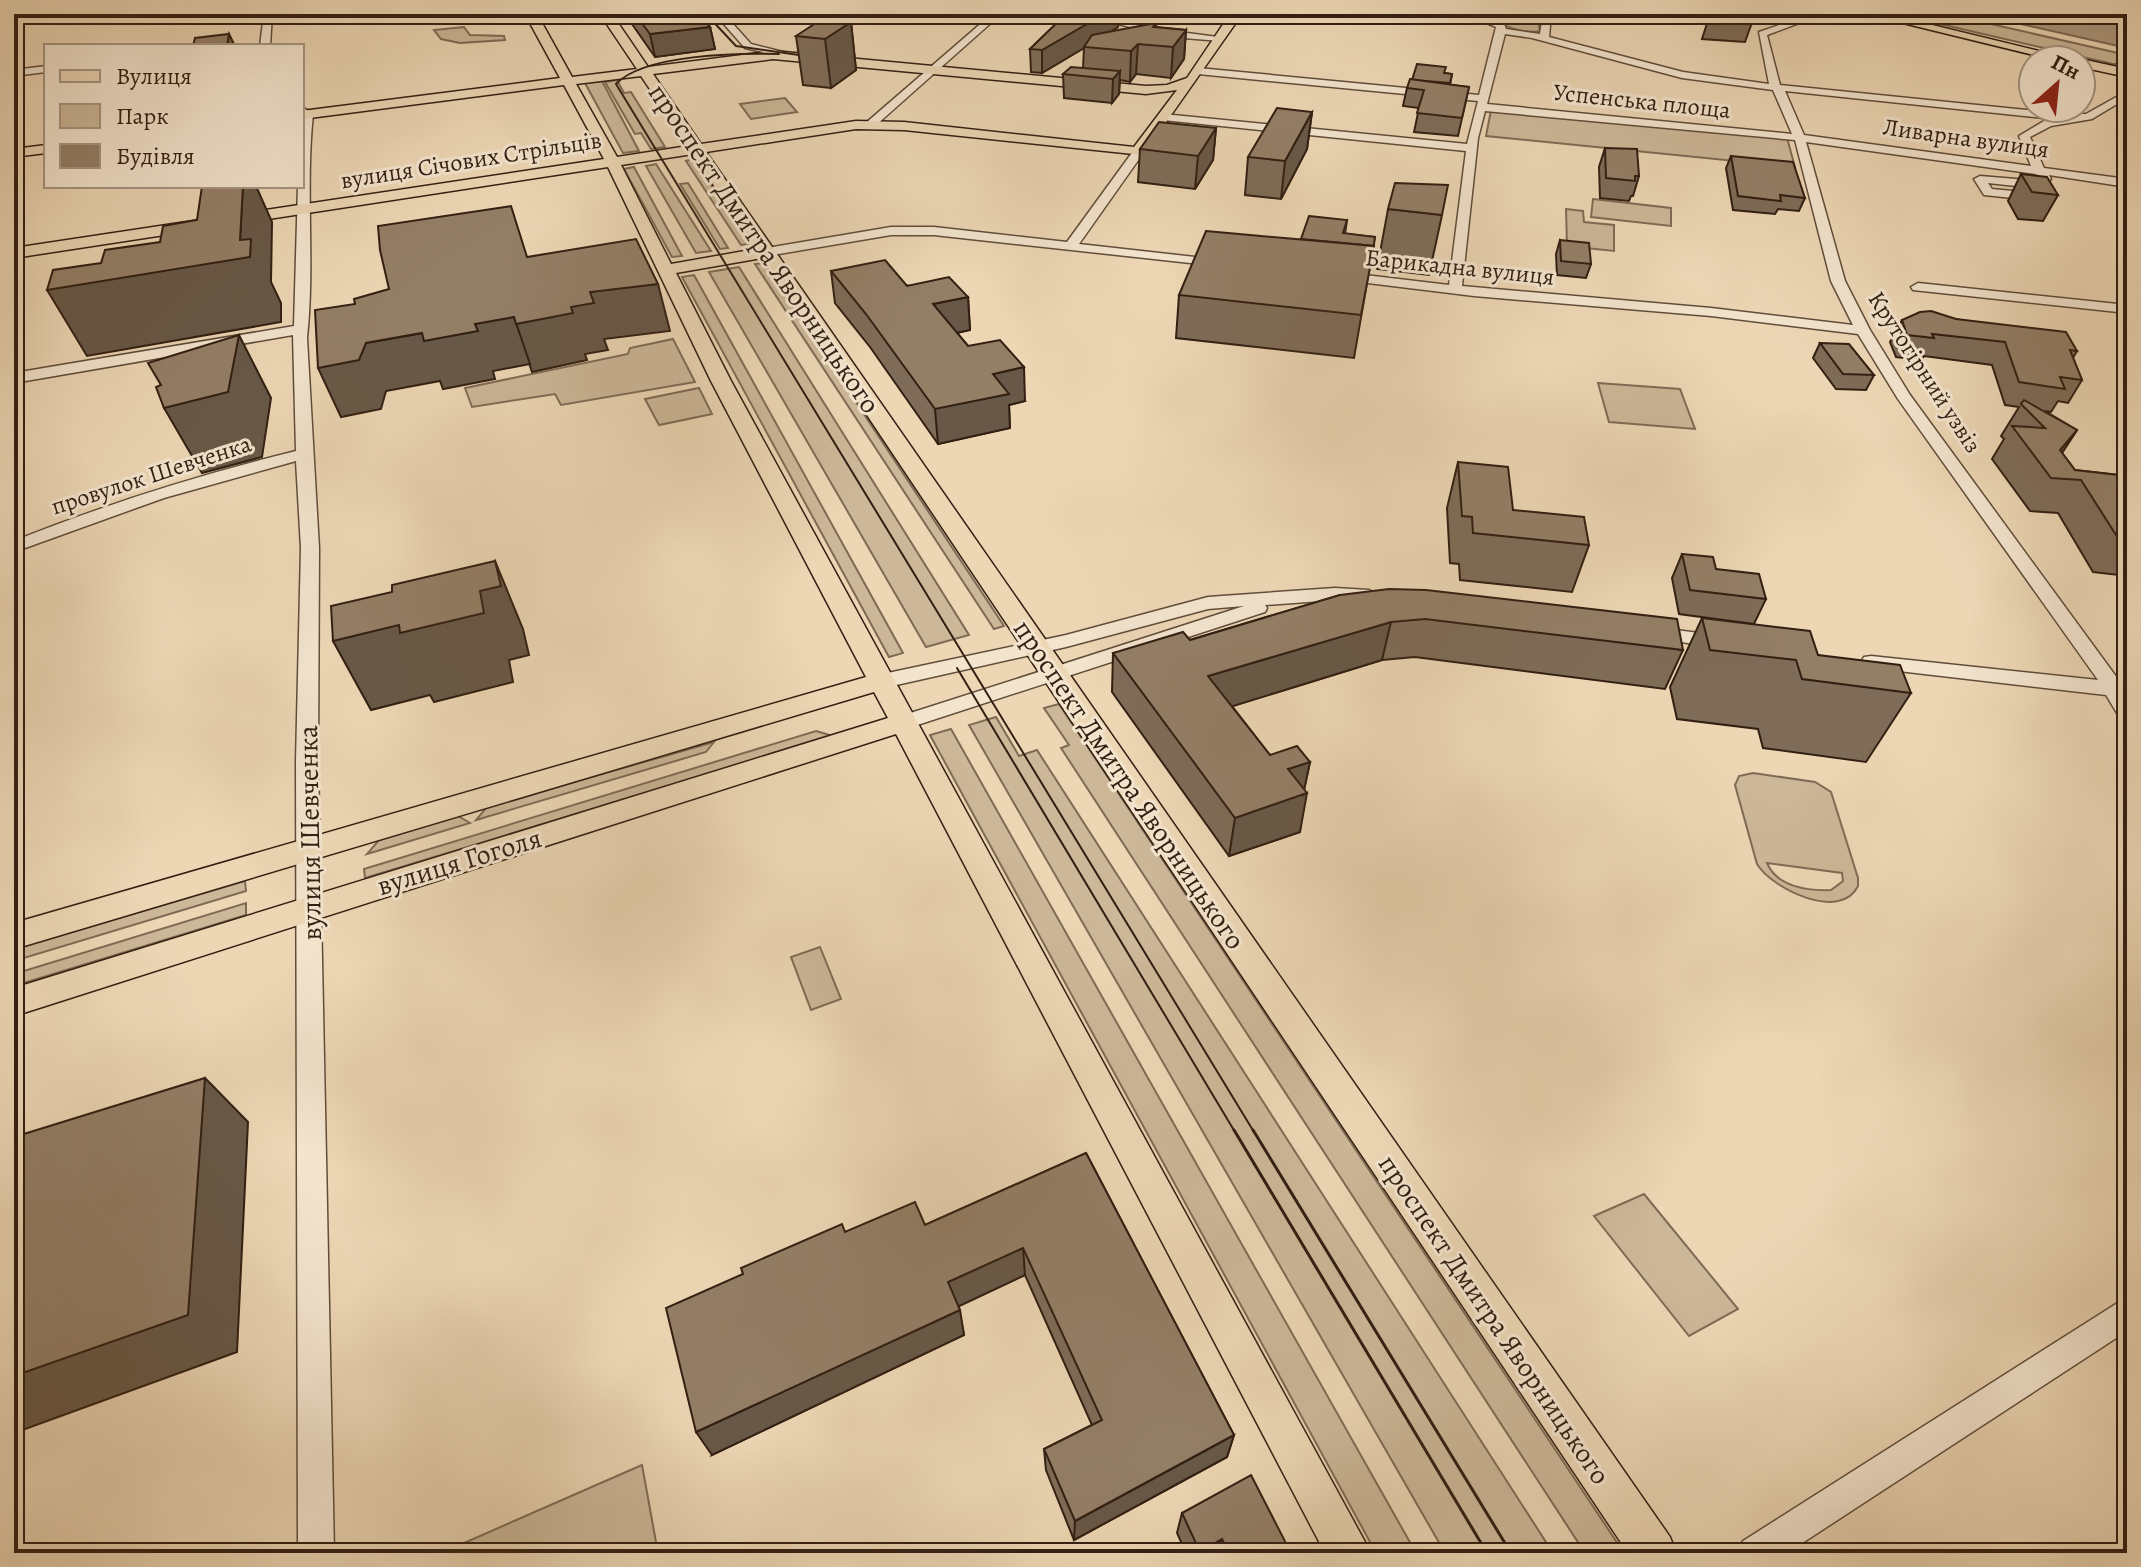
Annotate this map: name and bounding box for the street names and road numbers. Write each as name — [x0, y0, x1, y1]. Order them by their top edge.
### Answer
street label: проспект Дмитра Яворницького — [639, 76, 889, 421]
street label: Успенська площа — [1552, 76, 1732, 126]
street label: Ливарна вулиця — [1881, 110, 2051, 166]
street label: вулиця Січових Стрільців — [338, 124, 604, 196]
street label: Барикадна вулиця — [1364, 241, 1556, 293]
street label: Крутогірний узвіз — [1861, 285, 1989, 459]
street label: провулок Шевченка — [47, 428, 255, 522]
street label: проспект Дмитра Яворницького — [1004, 612, 1254, 957]
street label: вулиця Шевченка — [289, 725, 331, 941]
street label: вулиця Гоголя — [372, 819, 546, 905]
street label: проспект Дмитра Яворницького — [1369, 1147, 1619, 1492]

